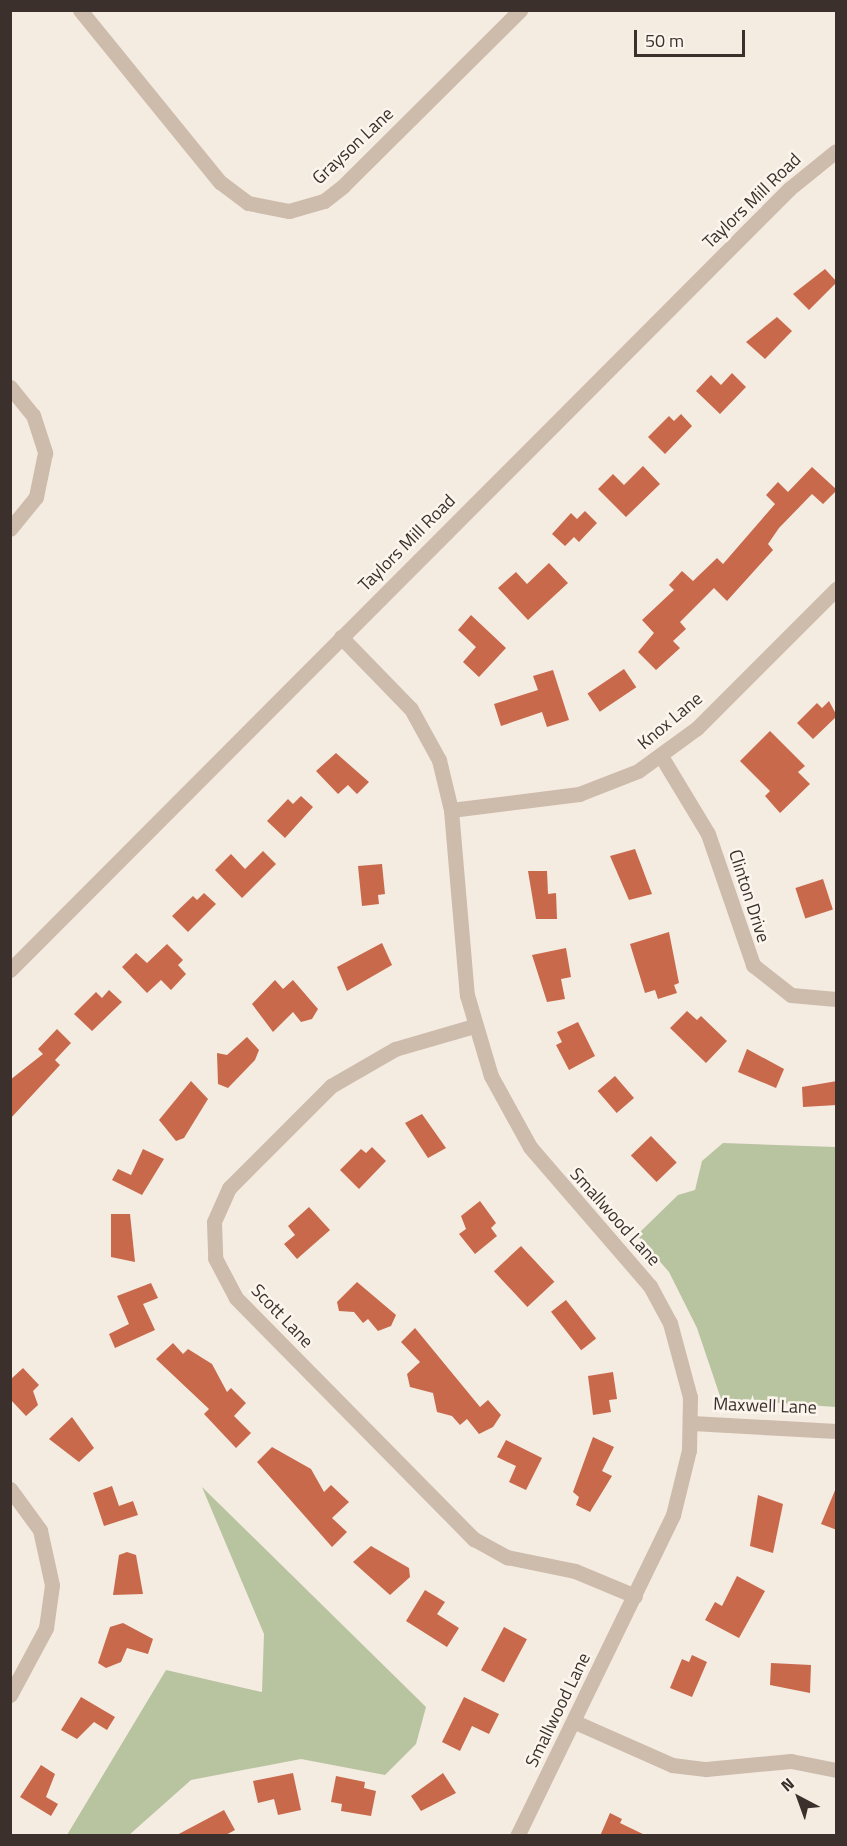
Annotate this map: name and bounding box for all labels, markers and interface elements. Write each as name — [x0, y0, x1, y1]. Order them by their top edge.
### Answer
scale bar — [637, 18, 748, 56]
text: 50 m — [645, 27, 684, 54]
street label: Grayson Lane — [308, 103, 398, 189]
street label: Taylors Mill Road — [698, 149, 806, 253]
street label: Taylors Mill Road — [354, 490, 460, 596]
street label: Knox Lane — [633, 688, 707, 754]
street label: Clinton Drive — [724, 847, 774, 945]
street label: Smallwood Lane — [565, 1163, 665, 1271]
street label: Scott Lane — [246, 1280, 318, 1352]
street label: Maxwell Lane — [713, 1393, 817, 1419]
street label: Smallwood Lane — [521, 1649, 595, 1771]
north arrow — [769, 1768, 829, 1828]
text: N — [775, 1772, 799, 1797]

